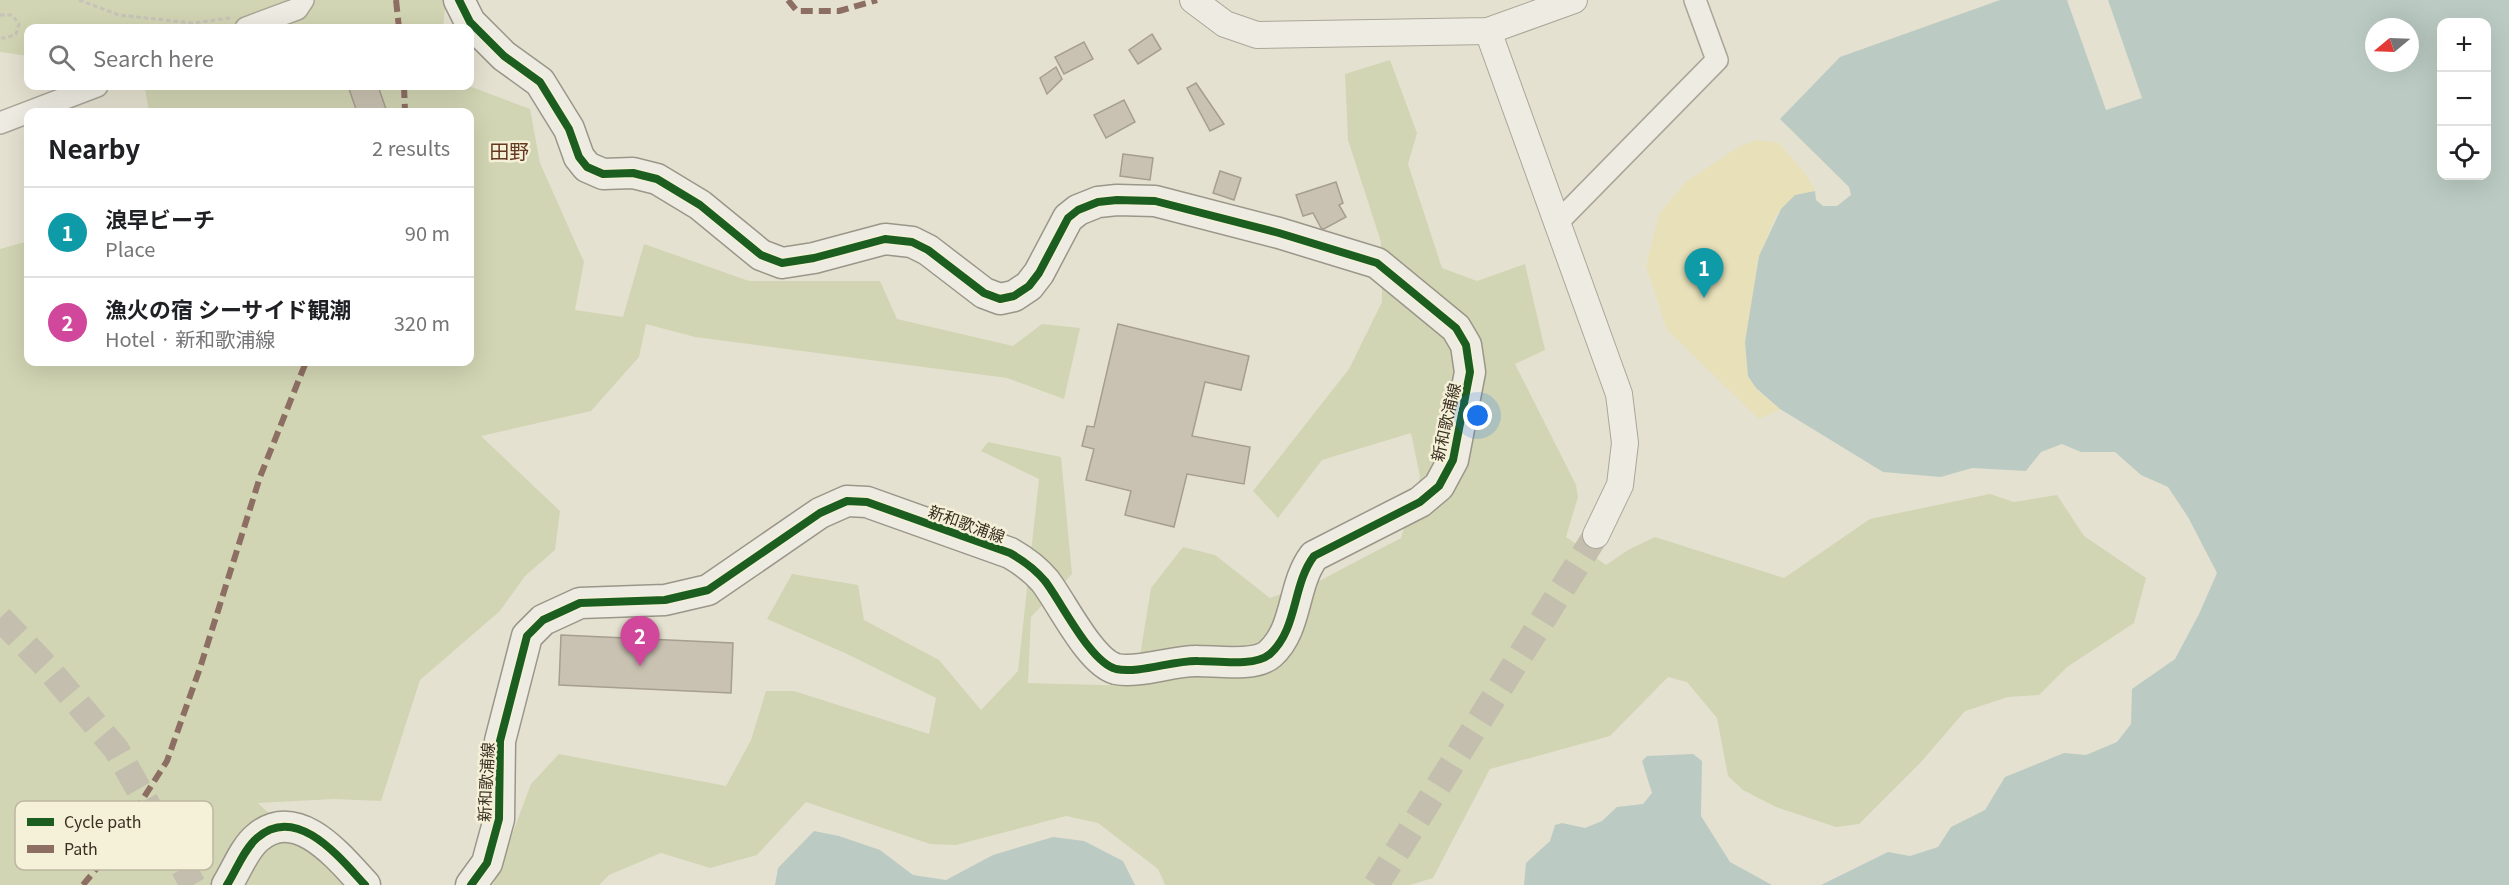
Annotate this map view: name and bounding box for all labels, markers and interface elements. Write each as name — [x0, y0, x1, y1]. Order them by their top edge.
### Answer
north arrow — [2365, 18, 2419, 72]
map controls — [2437, 18, 2491, 180]
button: + — [2437, 18, 2491, 72]
search box — [24, 24, 474, 90]
icon: search — [45, 41, 78, 74]
text: Search here — [93, 41, 214, 73]
button: − — [2437, 72, 2491, 126]
button: locate — [2437, 126, 2491, 180]
text: Nearby — [48, 129, 140, 166]
text: 2 results — [372, 133, 450, 162]
district label: 田野 — [489, 136, 529, 165]
text: 浪早ビーチ — [105, 202, 215, 234]
text: 1 — [62, 218, 73, 247]
text: 90 m — [405, 218, 450, 247]
text: Place — [105, 234, 155, 263]
pin: 1 — [1684, 248, 1724, 298]
text: 漁火の宿 シーサイド観潮 — [105, 292, 352, 324]
text: 2 — [62, 308, 73, 337]
text: 320 m — [394, 308, 450, 337]
text: Hotel · 新和歌浦線 — [105, 324, 275, 353]
street label: 新和歌浦線 — [1424, 380, 1466, 464]
your location — [1463, 401, 1492, 430]
street label: 新和歌浦線 — [925, 498, 1009, 548]
pin: 2 — [620, 616, 660, 666]
street label: 新和歌浦線 — [471, 741, 499, 823]
legend — [15, 801, 213, 870]
text: Cycle path — [64, 809, 141, 833]
text: Path — [64, 836, 98, 860]

